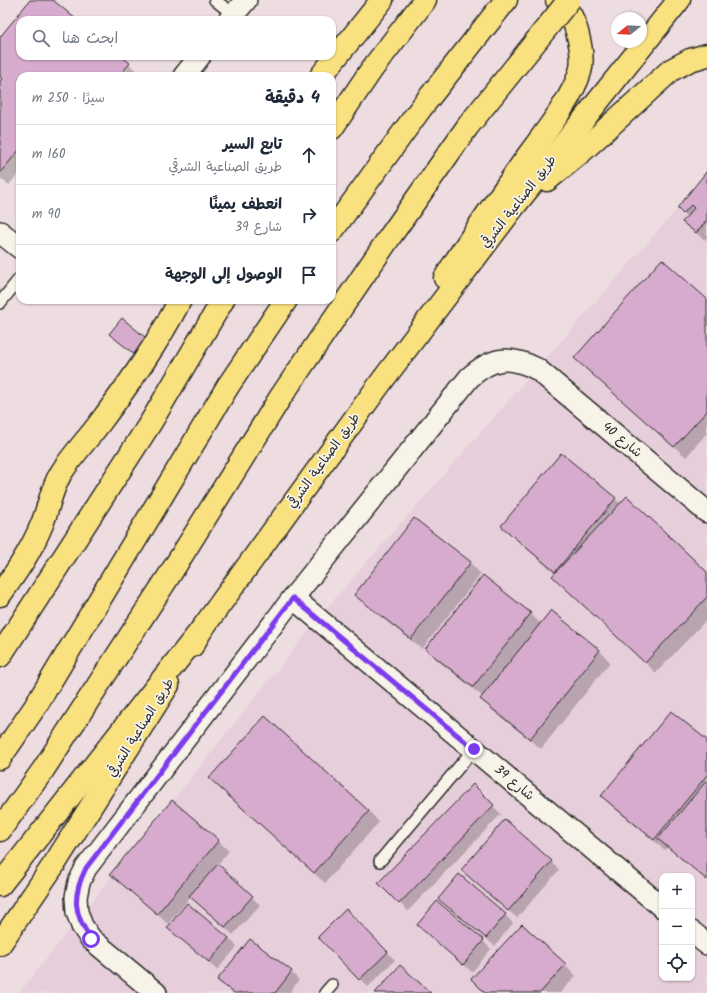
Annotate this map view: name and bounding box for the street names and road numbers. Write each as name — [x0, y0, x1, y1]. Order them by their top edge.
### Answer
street label: طريق الصناعية الشرقي — [476, 151, 562, 253]
street label: طريق الصناعية الشرقي — [282, 409, 366, 513]
street label: شارع 40 — [597, 417, 647, 463]
street label: طريق الصناعية الشرقي — [102, 674, 180, 782]
street label: شارع 39 — [489, 760, 539, 806]

